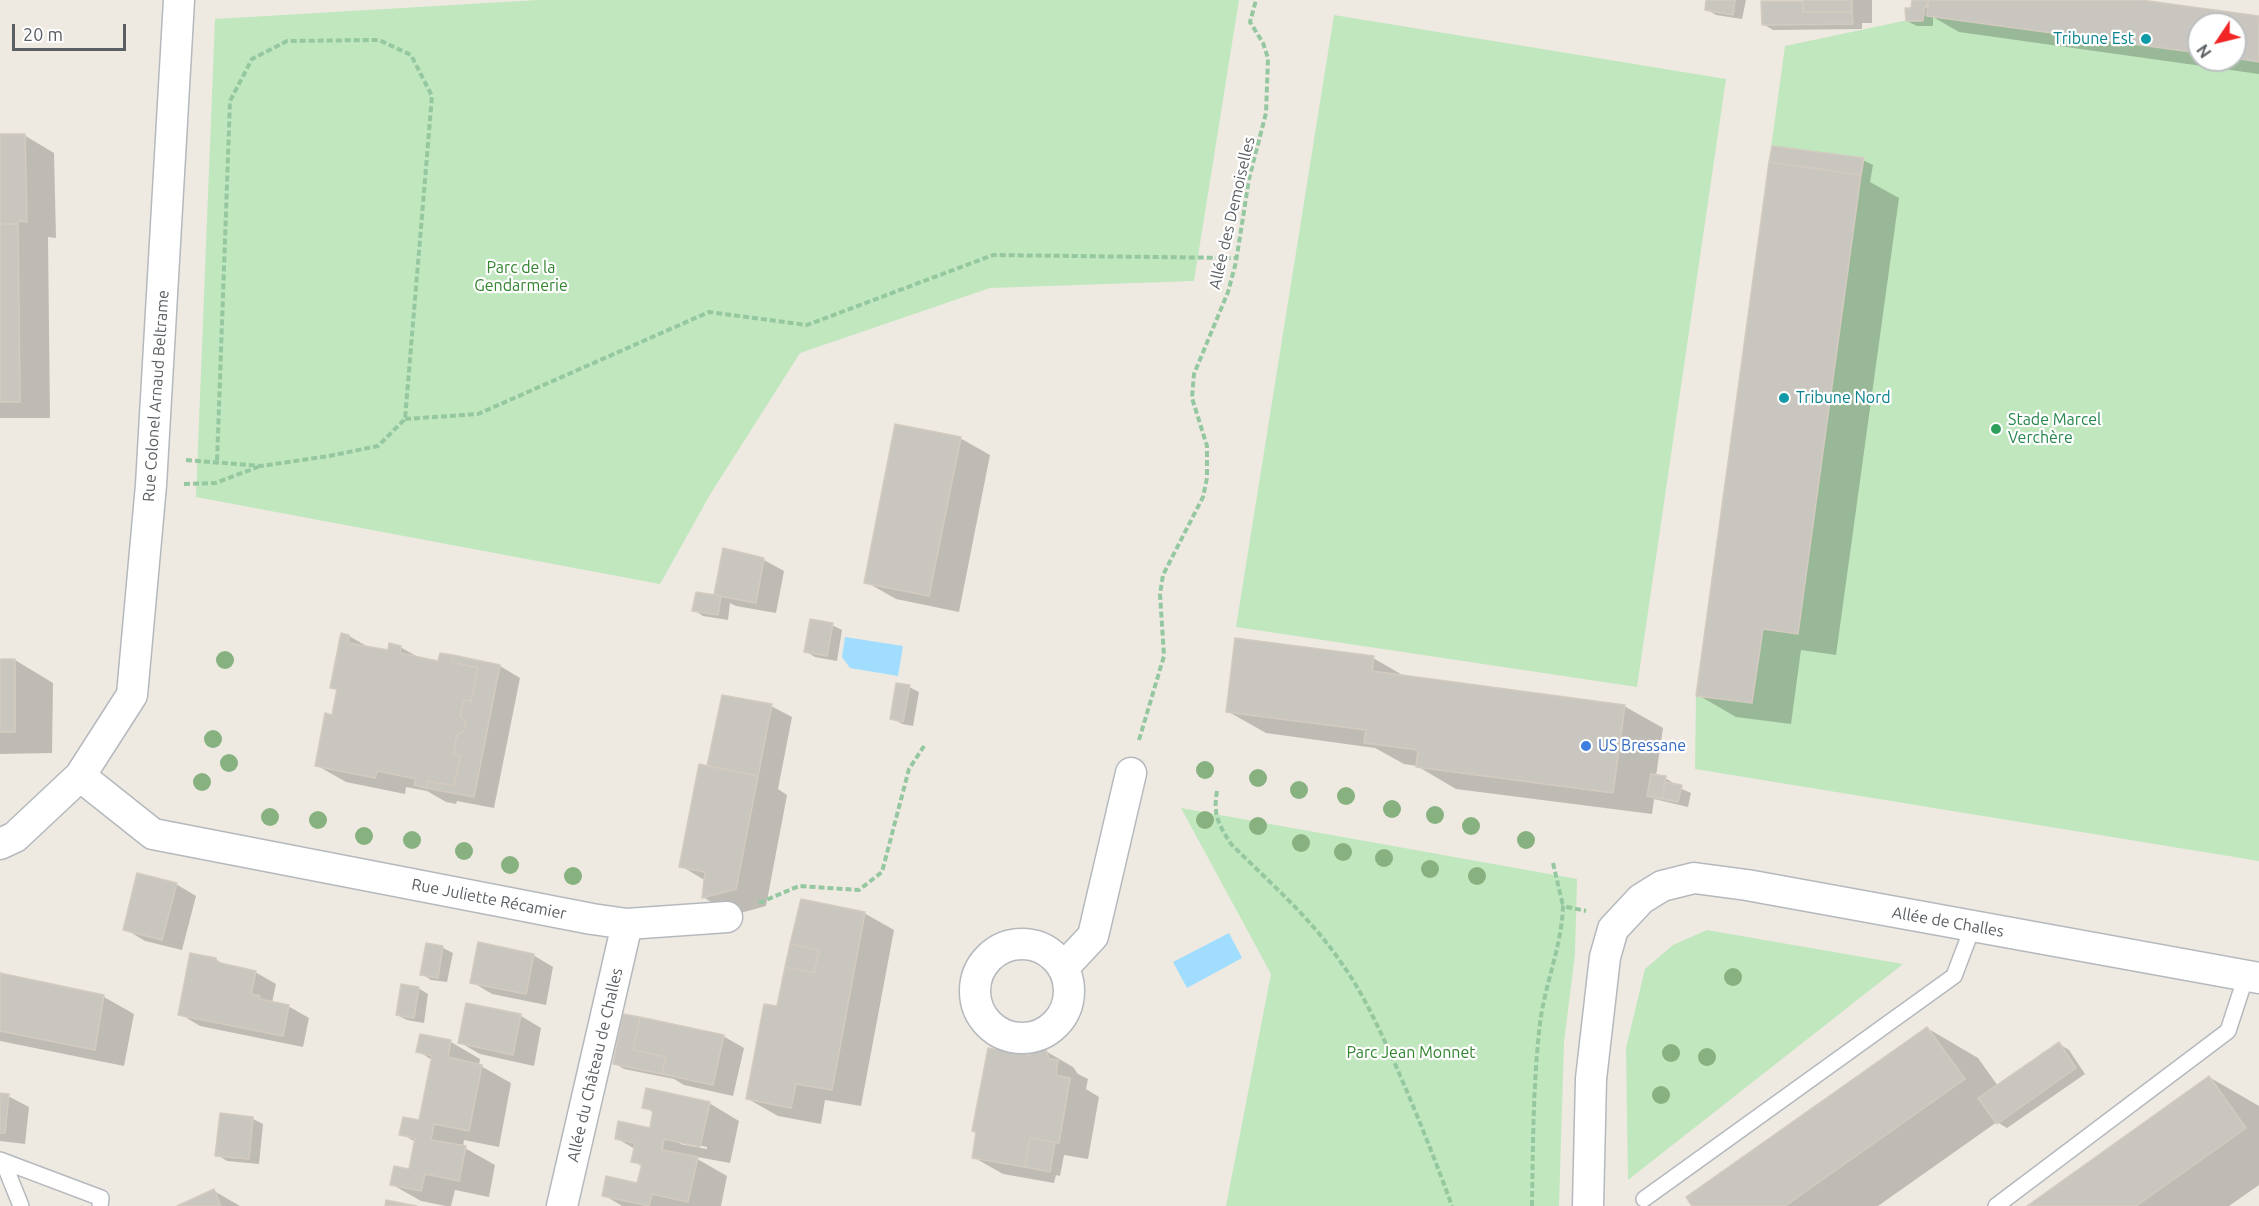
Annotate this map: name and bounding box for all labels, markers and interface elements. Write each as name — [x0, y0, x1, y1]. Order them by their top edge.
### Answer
scale bar — [15, 12, 129, 50]
north arrow — [2187, 12, 2247, 72]
text: 20 m — [23, 24, 63, 44]
place label: Tribune Est — [2053, 29, 2134, 49]
marker: Tribune Est — [2139, 32, 2153, 46]
text: N — [2193, 41, 2215, 61]
street label: Allée des Demoiselles — [1205, 135, 1259, 291]
park label: Parc de la Gendarmerie — [474, 258, 568, 296]
street label: Rue Colonel Arnaud Beltrame — [139, 289, 173, 503]
place label: Tribune Nord — [1796, 388, 1891, 408]
marker: Tribune Nord — [1777, 391, 1791, 405]
place label: Stade Marcel Verchère — [2008, 410, 2101, 448]
marker: Stade Marcel Verchère — [1989, 422, 2003, 436]
place label: US Bressane — [1598, 736, 1686, 756]
marker: US Bressane — [1579, 739, 1593, 753]
street label: Rue Juliette Récamier — [410, 875, 568, 923]
street label: Allée de Challes — [1891, 903, 2005, 941]
street label: Allée du Château de Challes — [563, 966, 627, 1164]
park label: Parc Jean Monnet — [1346, 1043, 1476, 1063]

